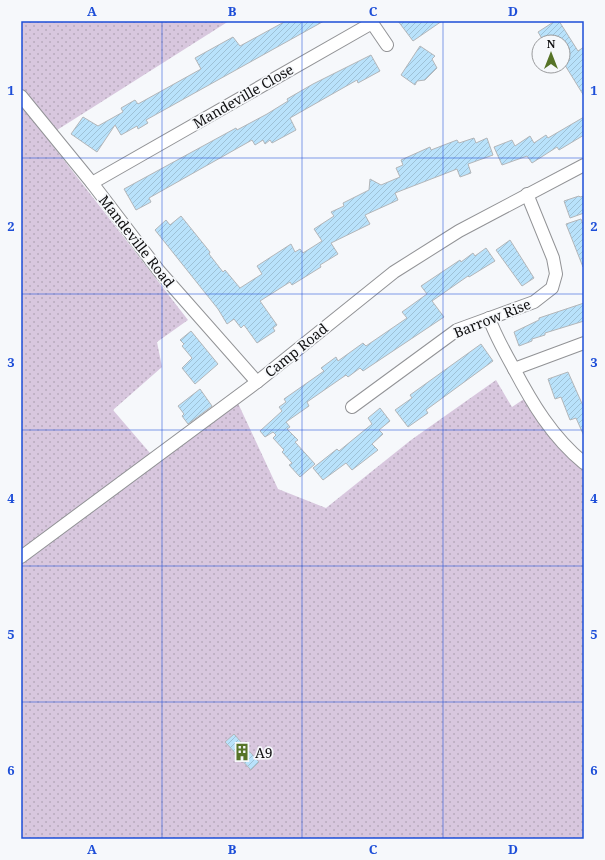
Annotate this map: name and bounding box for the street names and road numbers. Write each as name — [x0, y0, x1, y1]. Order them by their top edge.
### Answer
street label: Mandeville Close — [189, 59, 297, 133]
street label: Mandeville Road — [95, 191, 179, 291]
street label: Barrow Rise — [451, 294, 533, 342]
street label: Camp Road — [261, 319, 332, 381]

